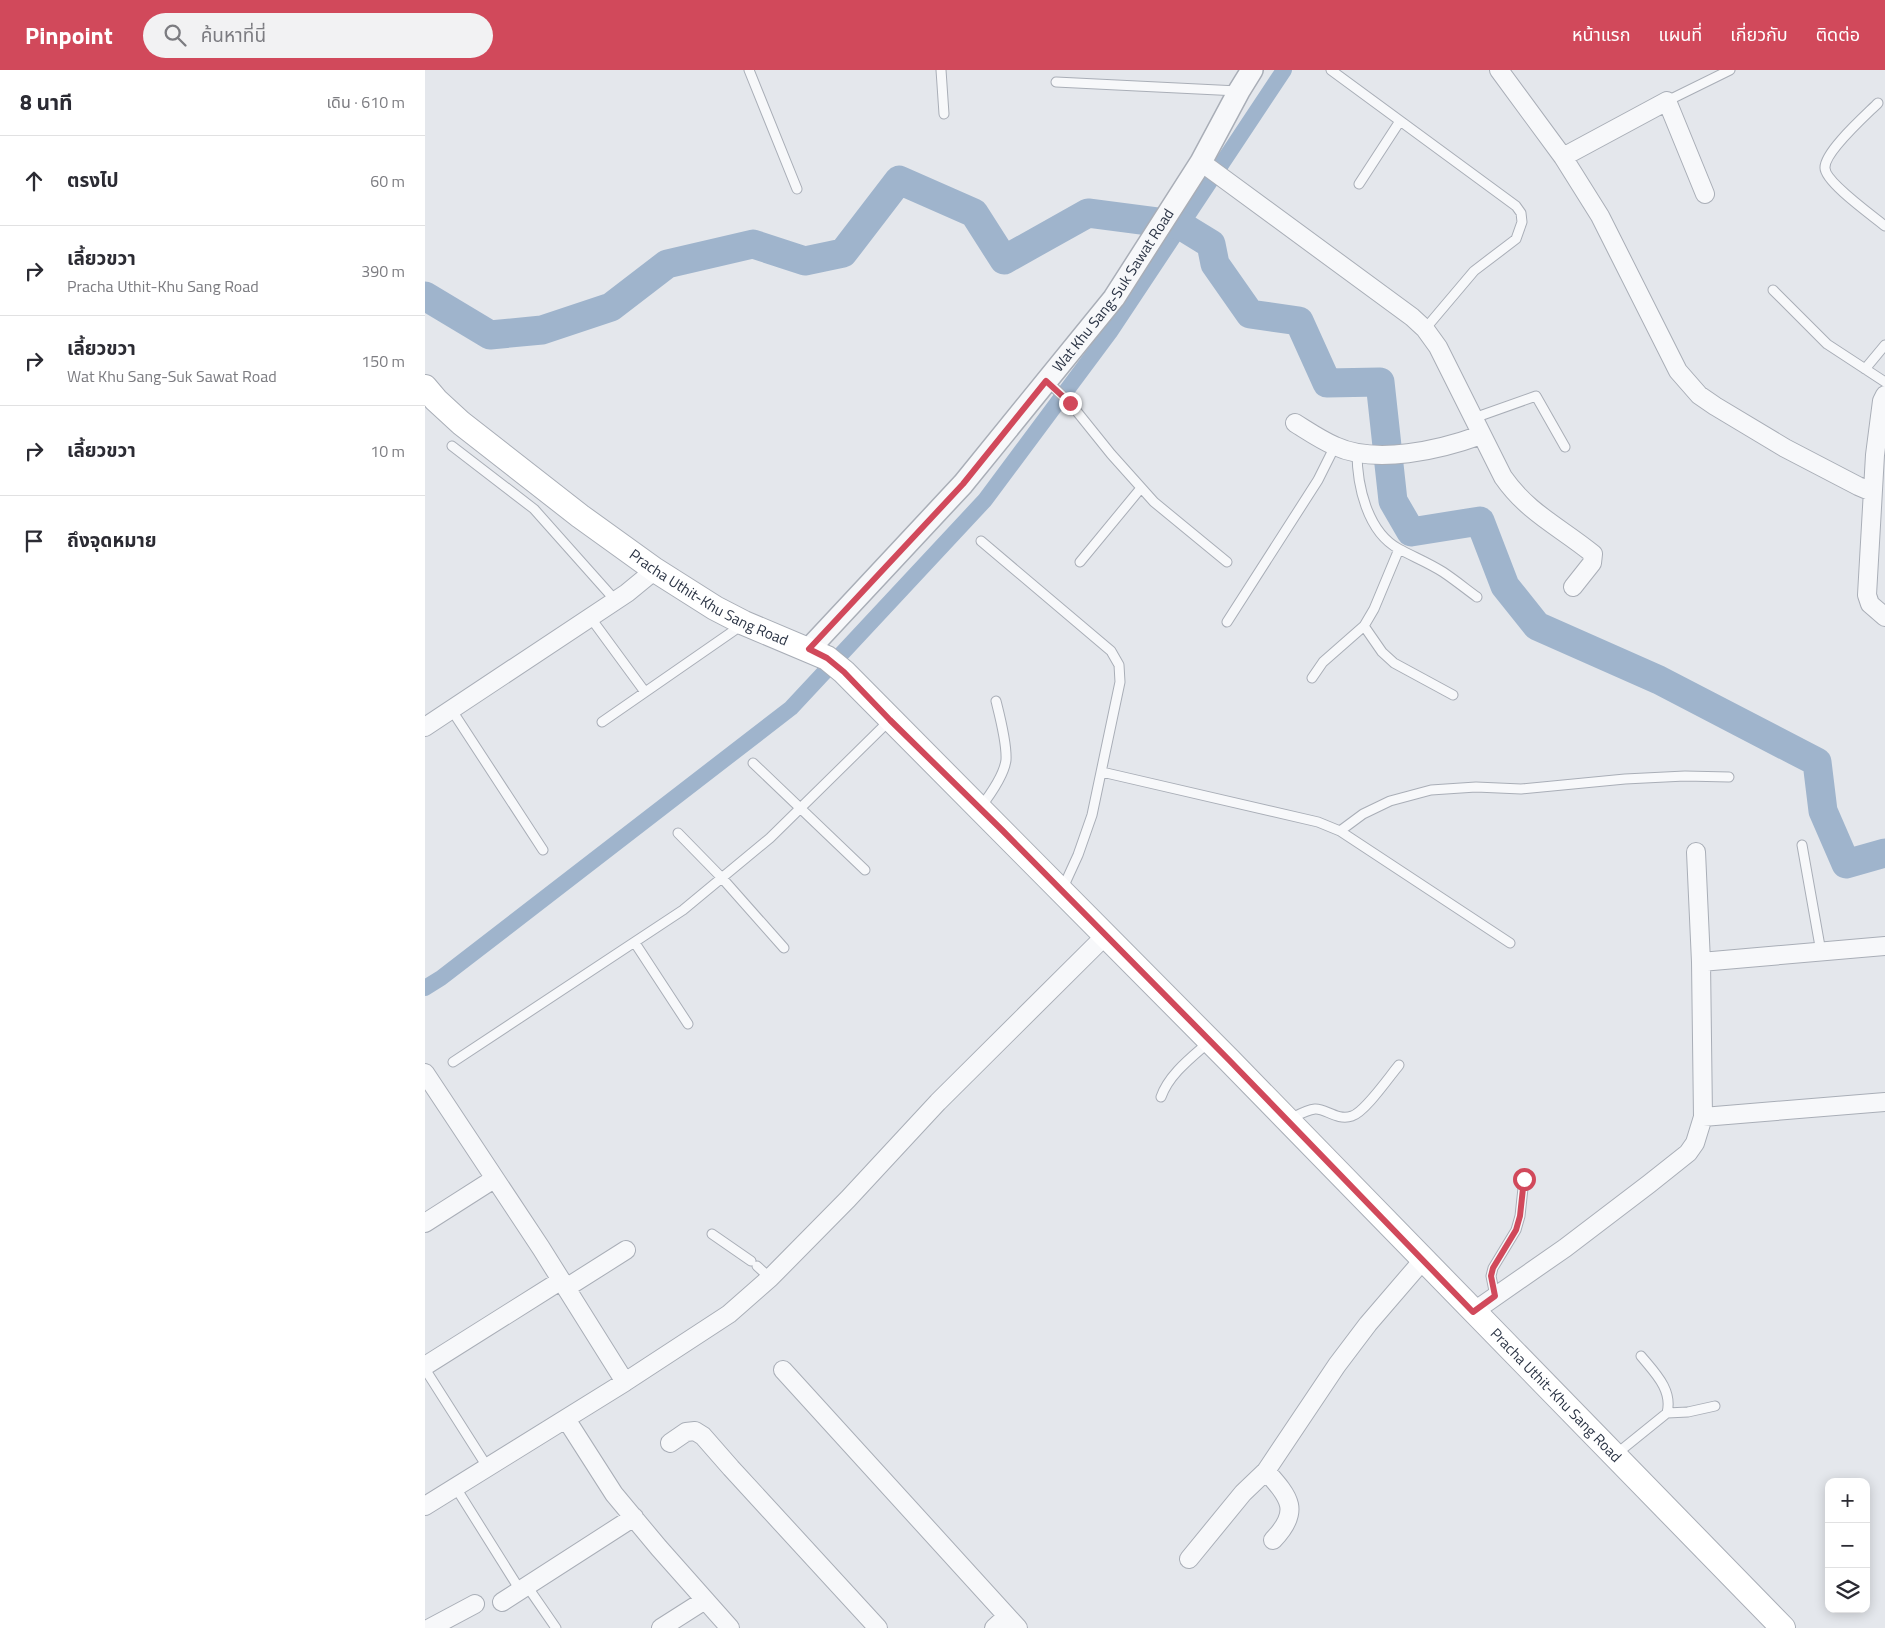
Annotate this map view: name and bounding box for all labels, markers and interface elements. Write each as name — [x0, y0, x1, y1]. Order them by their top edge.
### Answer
search box — [143, 13, 493, 58]
text: Pinpoint — [25, 17, 113, 53]
text: ค้นหาที่นี่ — [201, 20, 266, 49]
icon: search — [161, 21, 189, 49]
text: หน้าแรก — [1572, 21, 1630, 48]
text: แผนที่ — [1658, 21, 1702, 48]
text: เกี่ยวกับ — [1730, 21, 1788, 48]
text: ติดต่อ — [1816, 21, 1860, 48]
text: 8 นาที — [20, 86, 73, 118]
text: เดิน · 610 m — [326, 90, 405, 114]
text: ตรงไป — [67, 165, 119, 194]
icon: ahead — [20, 167, 48, 195]
text: 60 m — [370, 169, 405, 193]
street label: Wat Khu Sang-Suk Sawat Road — [1046, 204, 1179, 377]
text: เลี้ยวขวา — [67, 243, 136, 272]
icon: right — [20, 257, 48, 285]
text: 390 m — [361, 259, 405, 283]
text: Pracha Uthit-Khu Sang Road — [67, 274, 259, 298]
text: เลี้ยวขวา — [67, 333, 136, 362]
icon: right — [20, 347, 48, 375]
text: 150 m — [361, 349, 405, 373]
text: Wat Khu Sang-Suk Sawat Road — [67, 364, 277, 388]
route end — [1059, 392, 1082, 415]
text: เลี้ยวขวา — [67, 435, 136, 464]
icon: right — [20, 437, 48, 465]
text: 10 m — [370, 439, 405, 463]
text: ถึงจุดหมาย — [67, 525, 157, 554]
icon: arrive — [20, 527, 48, 555]
street label: Pracha Uthit-Khu Sang Road — [625, 543, 792, 651]
route start — [1513, 1168, 1536, 1191]
street label: Pracha Uthit-Khu Sang Road — [1485, 1322, 1627, 1467]
map controls — [1825, 1478, 1870, 1613]
button: + — [1825, 1478, 1870, 1523]
button: − — [1825, 1523, 1870, 1568]
button: layers — [1825, 1568, 1870, 1613]

